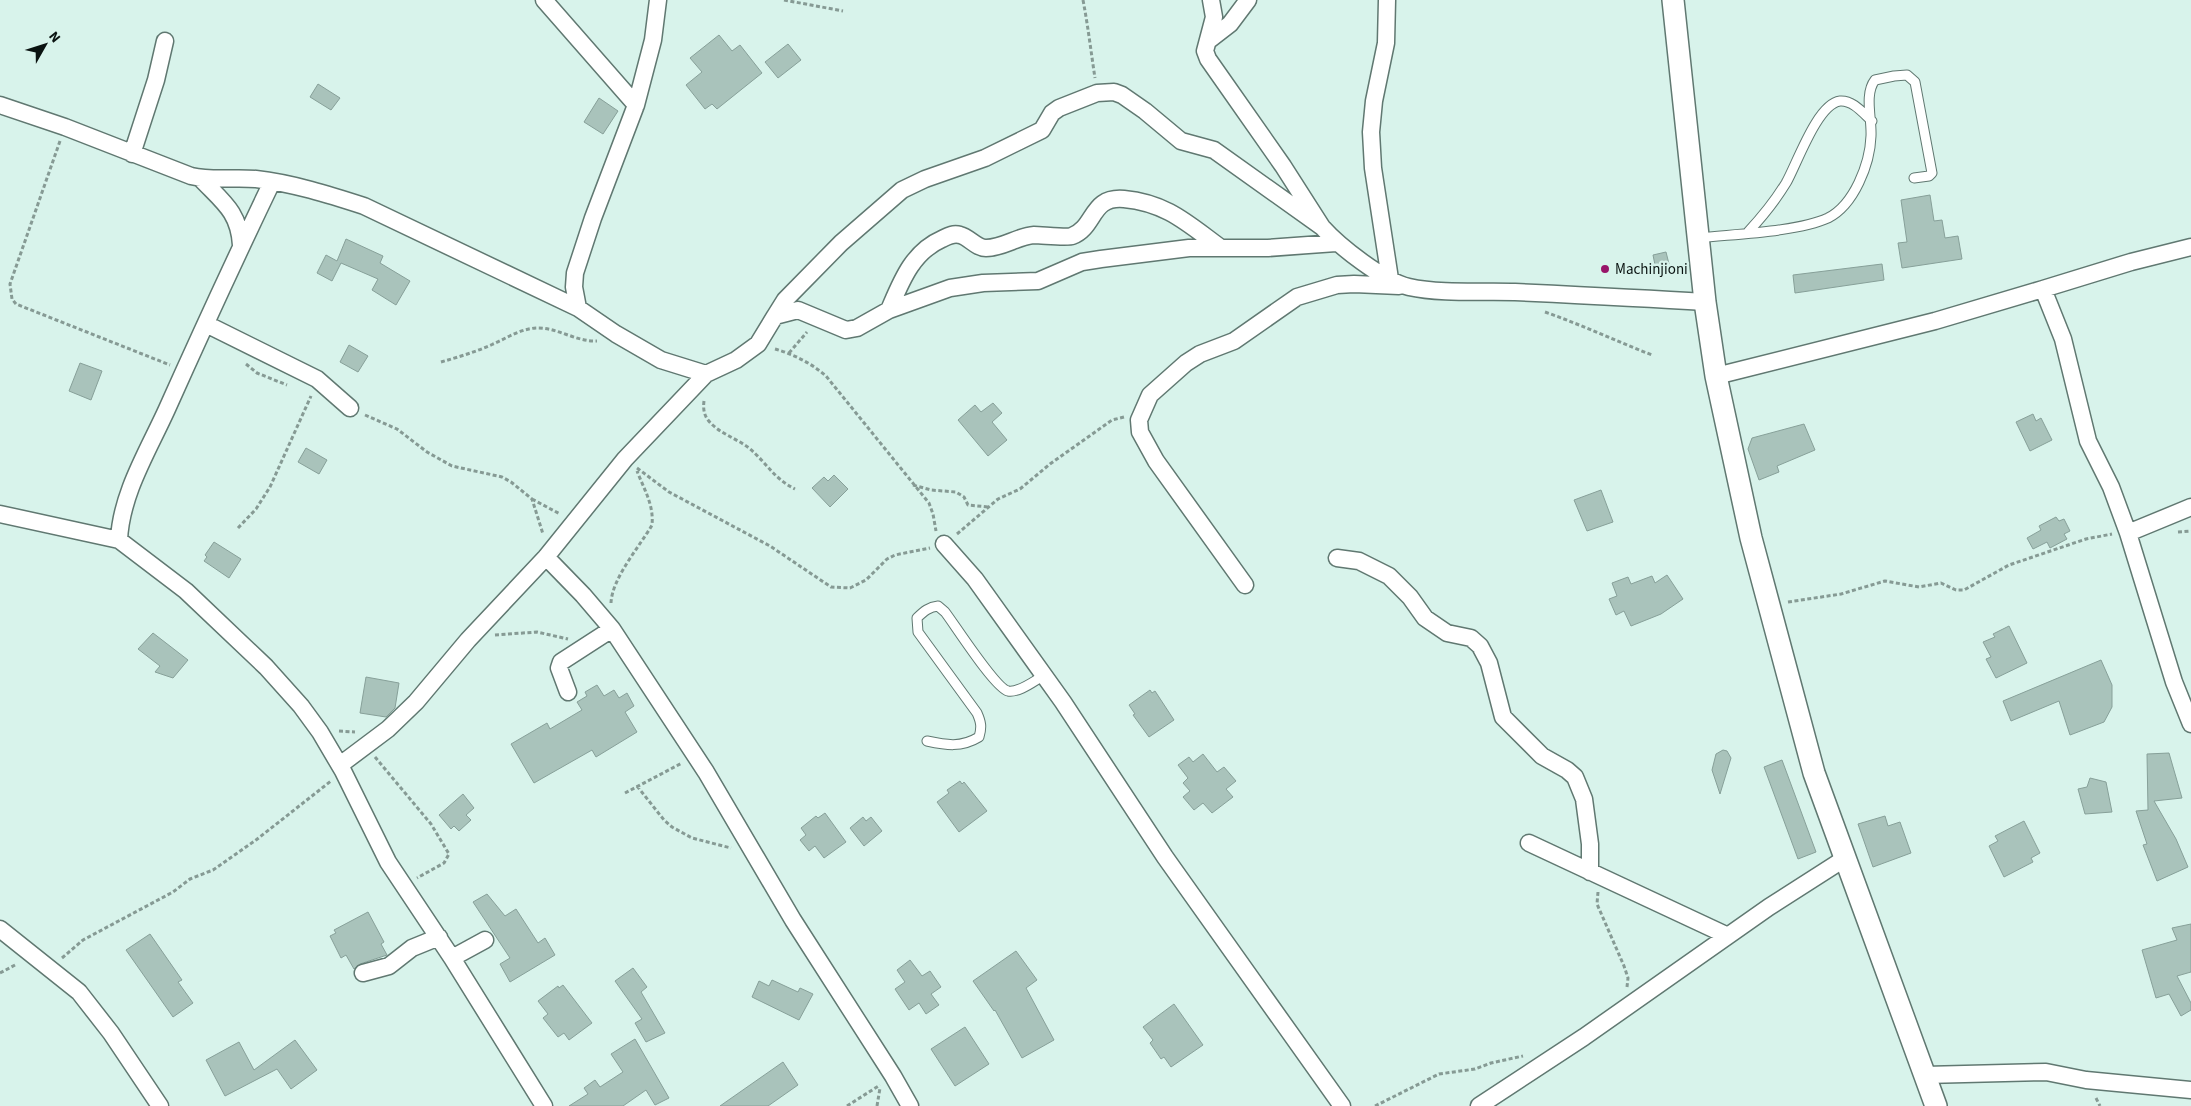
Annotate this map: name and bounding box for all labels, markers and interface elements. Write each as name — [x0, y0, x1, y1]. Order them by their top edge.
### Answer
north arrow — [20, 20, 70, 70]
text: N — [44, 28, 65, 47]
place label: Machinjioni — [1615, 259, 1688, 280]
marker: Machinjioni — [1599, 263, 1611, 275]

